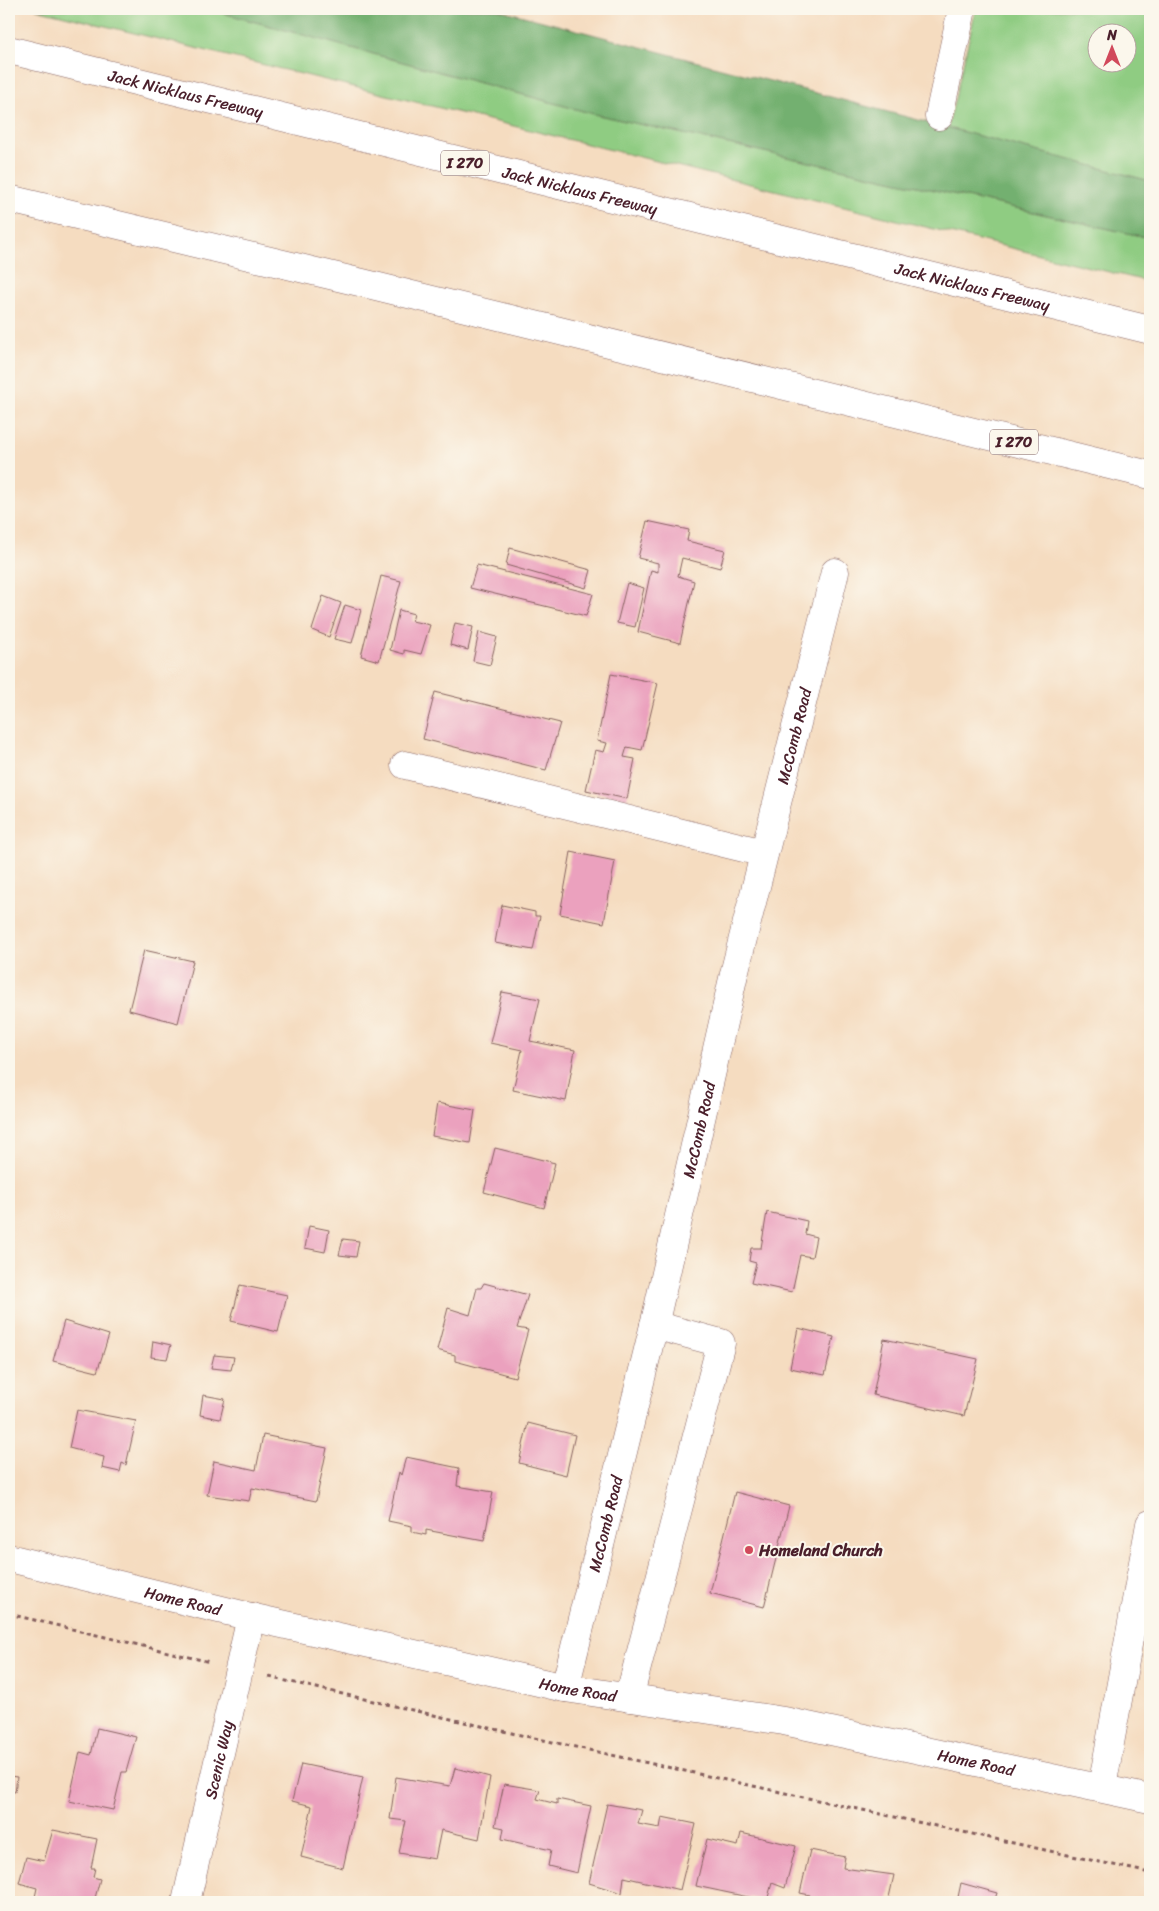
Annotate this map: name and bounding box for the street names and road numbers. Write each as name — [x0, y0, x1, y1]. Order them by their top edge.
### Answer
street label: Jack Nicklaus Freeway — [104, 61, 267, 127]
road number: I 270 — [441, 150, 489, 176]
street label: Jack Nicklaus Freeway — [498, 157, 661, 224]
street label: Jack Nicklaus Freeway — [891, 254, 1054, 320]
road number: I 270 — [990, 430, 1038, 454]
street label: McComb Road — [768, 684, 821, 787]
street label: McComb Road — [674, 1077, 724, 1181]
street label: McComb Road — [580, 1471, 632, 1575]
street label: Home Road — [141, 1578, 226, 1625]
street label: Home Road — [536, 1669, 620, 1711]
street label: Scenic Way — [196, 1717, 242, 1802]
street label: Home Road — [935, 1740, 1019, 1785]

